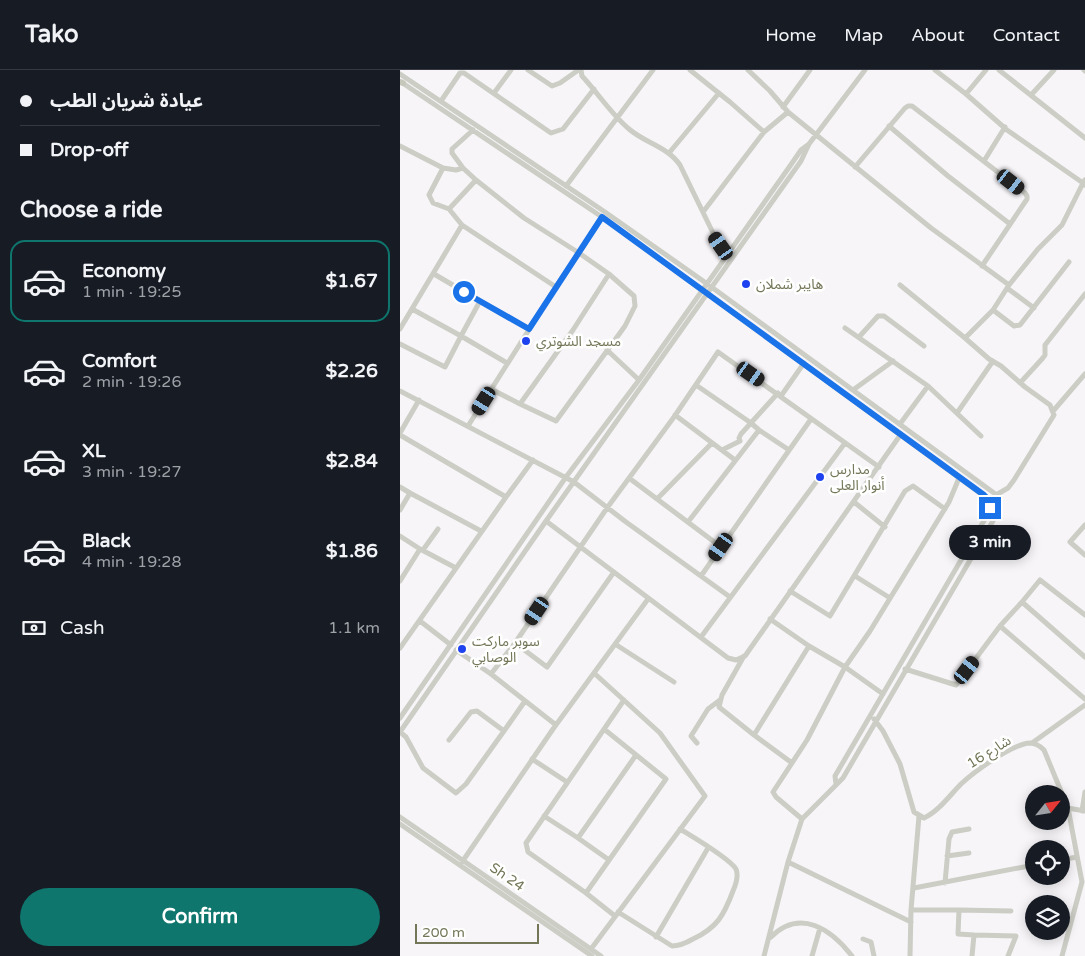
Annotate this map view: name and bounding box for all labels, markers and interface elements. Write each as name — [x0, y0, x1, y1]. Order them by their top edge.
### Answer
text: Tako — [25, 20, 79, 49]
text: Home — [765, 24, 816, 46]
text: Map — [844, 24, 883, 46]
text: About — [911, 24, 965, 46]
text: Contact — [993, 24, 1060, 46]
text: عيادة شريان الطب — [50, 90, 203, 112]
text: Drop-off — [50, 139, 129, 161]
car — [994, 167, 1027, 197]
text: Choose a ride — [20, 197, 163, 223]
car — [706, 229, 735, 263]
icon: car — [22, 259, 67, 304]
text: Economy — [82, 260, 166, 282]
text: $1.67 — [326, 270, 378, 292]
place label: هايبر شملان — [756, 276, 823, 293]
marker: هايبر شملان — [740, 278, 752, 290]
route start — [453, 281, 475, 303]
text: 1 min · 19:25 — [82, 282, 181, 302]
place label: مسجد الشوتري — [536, 333, 621, 352]
marker: مسجد الشوتري — [520, 335, 532, 347]
icon: car — [22, 349, 67, 394]
text: Comfort — [82, 350, 156, 372]
car — [734, 359, 767, 389]
text: $2.26 — [326, 360, 378, 382]
text: 2 min · 19:26 — [82, 372, 181, 392]
car — [469, 384, 498, 418]
icon: car — [22, 439, 67, 484]
text: XL — [82, 440, 106, 462]
text: $2.84 — [326, 450, 378, 472]
place label: مدارس أنوار العلى — [830, 461, 885, 494]
text: 3 min · 19:27 — [82, 462, 181, 482]
marker: مدارس أنوار العلى — [814, 471, 826, 483]
route end — [979, 497, 1001, 519]
callout: 3 min — [949, 526, 1031, 560]
icon: car — [22, 529, 67, 574]
text: Black — [82, 530, 131, 552]
car — [706, 530, 735, 564]
text: 3 min — [969, 532, 1011, 552]
text: $1.86 — [326, 540, 378, 562]
text: 4 min · 19:28 — [82, 552, 181, 572]
car — [522, 594, 551, 628]
icon: cash — [20, 614, 48, 642]
text: Cash — [60, 617, 105, 639]
text: 1.1 km — [328, 618, 380, 638]
place label: سوبر ماركت الوصابي — [472, 633, 540, 668]
marker: سوبر ماركت الوصابي — [456, 643, 468, 655]
car — [951, 654, 982, 686]
street label: شارع 16 — [964, 732, 1015, 774]
north arrow — [1025, 785, 1070, 830]
map controls — [1025, 785, 1070, 940]
button: locate — [1025, 840, 1070, 885]
street label: Sh 24 — [486, 859, 528, 895]
button: Confirm — [20, 888, 380, 946]
button: layers — [1025, 895, 1070, 940]
scale bar — [415, 921, 539, 944]
text: 200 m — [422, 924, 465, 941]

